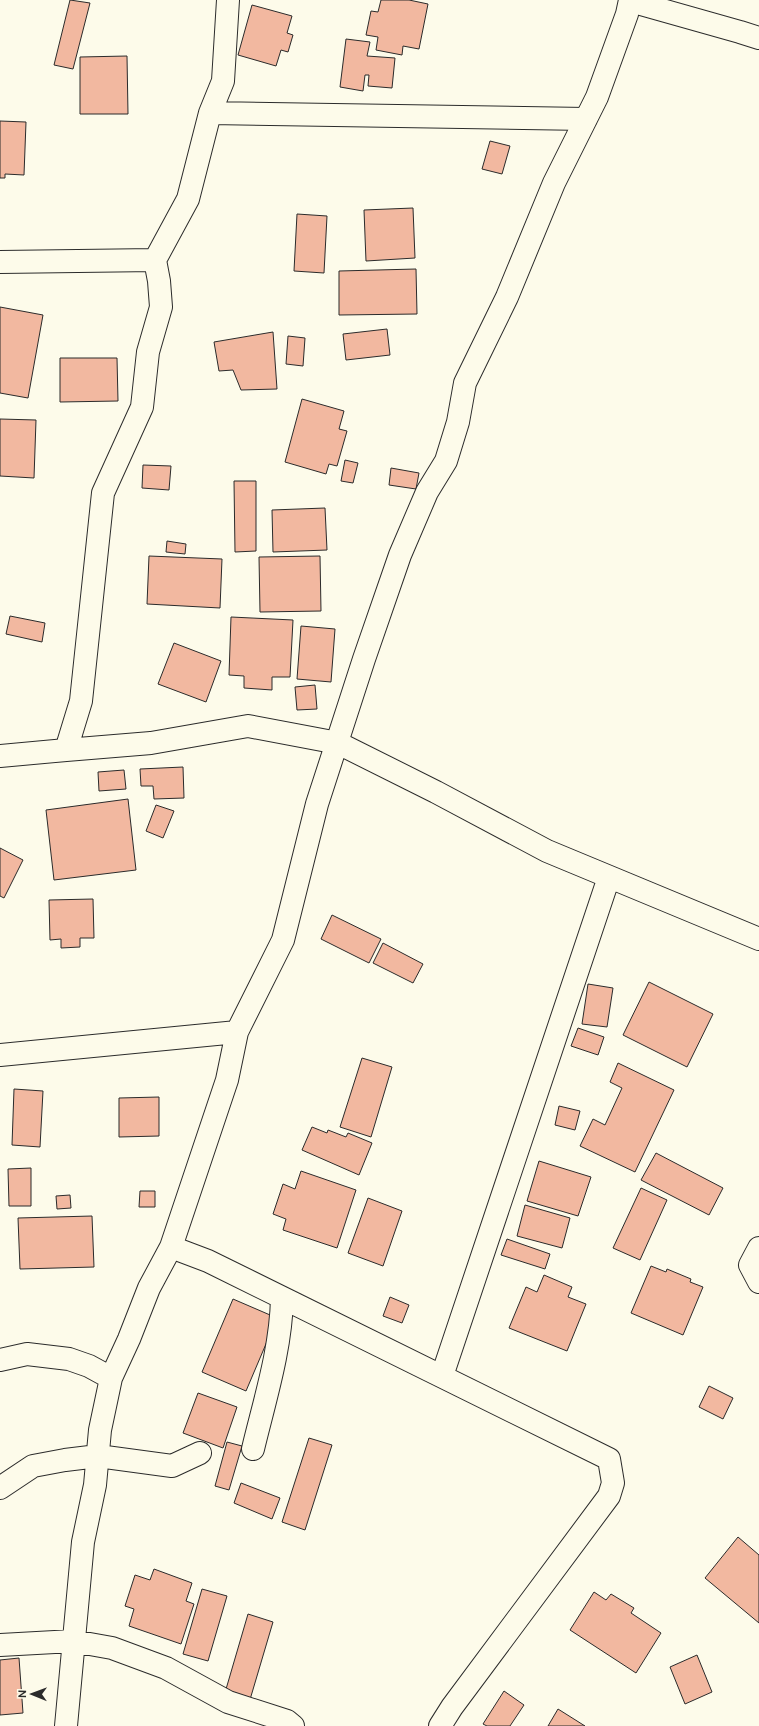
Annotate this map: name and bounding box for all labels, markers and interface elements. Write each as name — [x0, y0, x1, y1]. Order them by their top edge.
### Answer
north arrow — [12, 1674, 52, 1714]
text: N — [15, 1690, 29, 1698]

